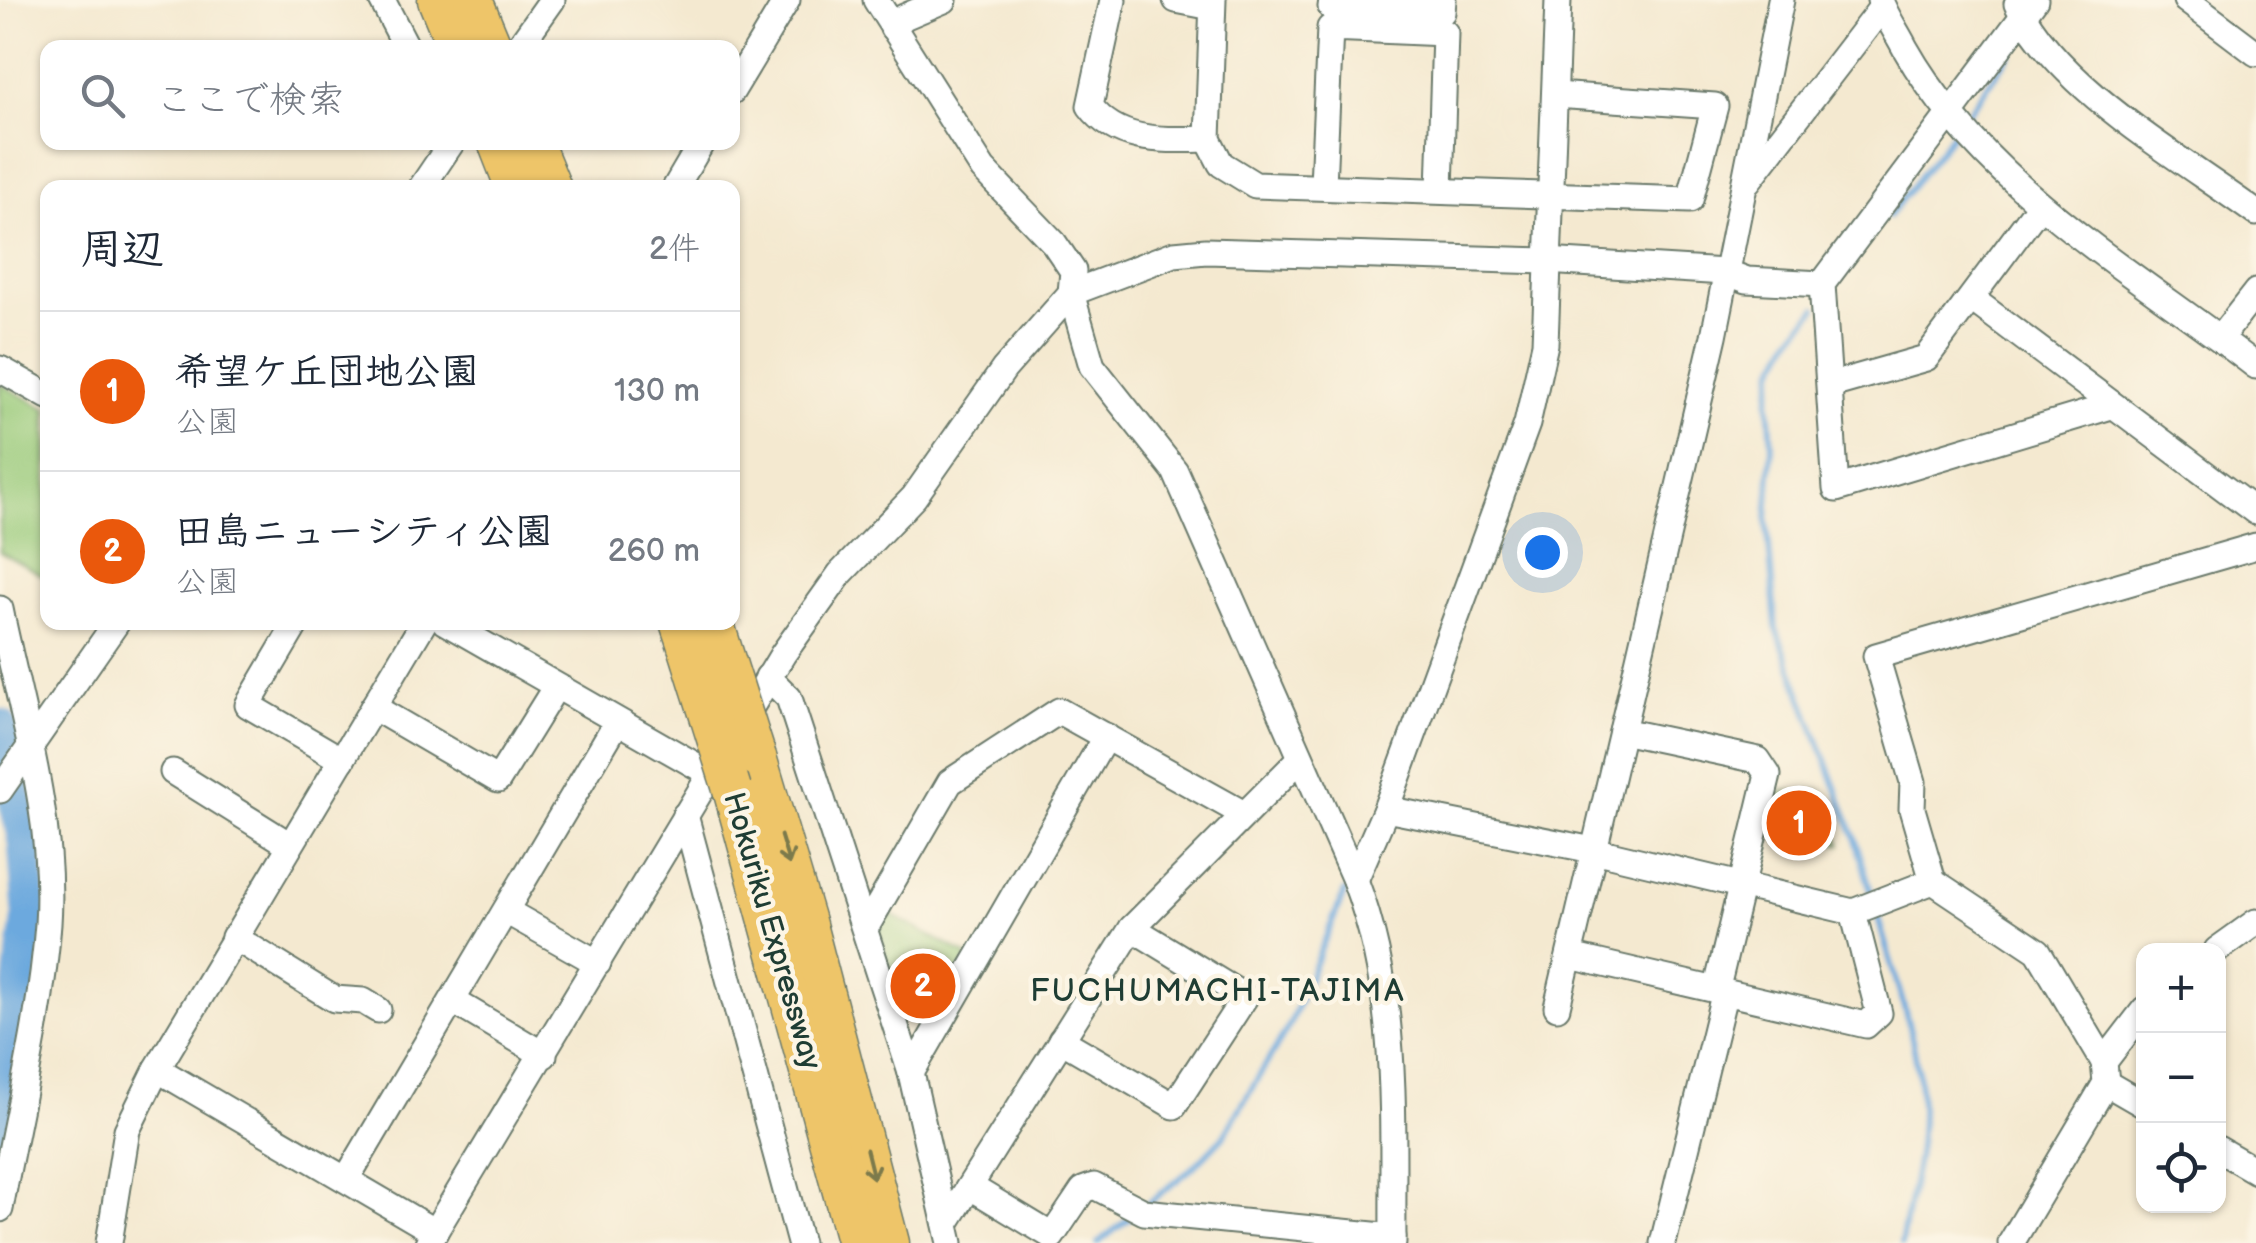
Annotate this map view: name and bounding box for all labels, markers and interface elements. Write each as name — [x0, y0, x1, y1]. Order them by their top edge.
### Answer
search box — [40, 40, 740, 150]
icon: search — [75, 68, 130, 123]
text: ここで検索 — [155, 78, 345, 123]
text: 周辺 — [80, 225, 164, 276]
text: 2件 — [649, 230, 700, 269]
text: 希望ケ丘団地公園 — [175, 350, 479, 395]
text: 1 — [106, 372, 119, 411]
text: 130 m — [614, 372, 700, 411]
text: 公園 — [175, 403, 239, 442]
text: 田島ニューシティ公園 — [175, 510, 553, 555]
your location — [1517, 527, 1568, 578]
text: 2 — [103, 532, 122, 571]
text: 260 m — [608, 532, 700, 571]
text: 公園 — [175, 563, 239, 602]
pin: 1 — [1766, 786, 1832, 860]
street label: Hokuriku Expressway — [715, 788, 829, 1074]
one-way arrow — [777, 834, 795, 865]
map controls — [2136, 943, 2226, 1213]
button: + — [2136, 943, 2226, 1033]
pin: 2 — [890, 948, 956, 1024]
district label: FUCHUMACHI-TAJIMA — [1030, 972, 1406, 1011]
button: − — [2136, 1033, 2226, 1123]
button: locate — [2136, 1123, 2226, 1213]
one-way arrow — [862, 1148, 881, 1179]

